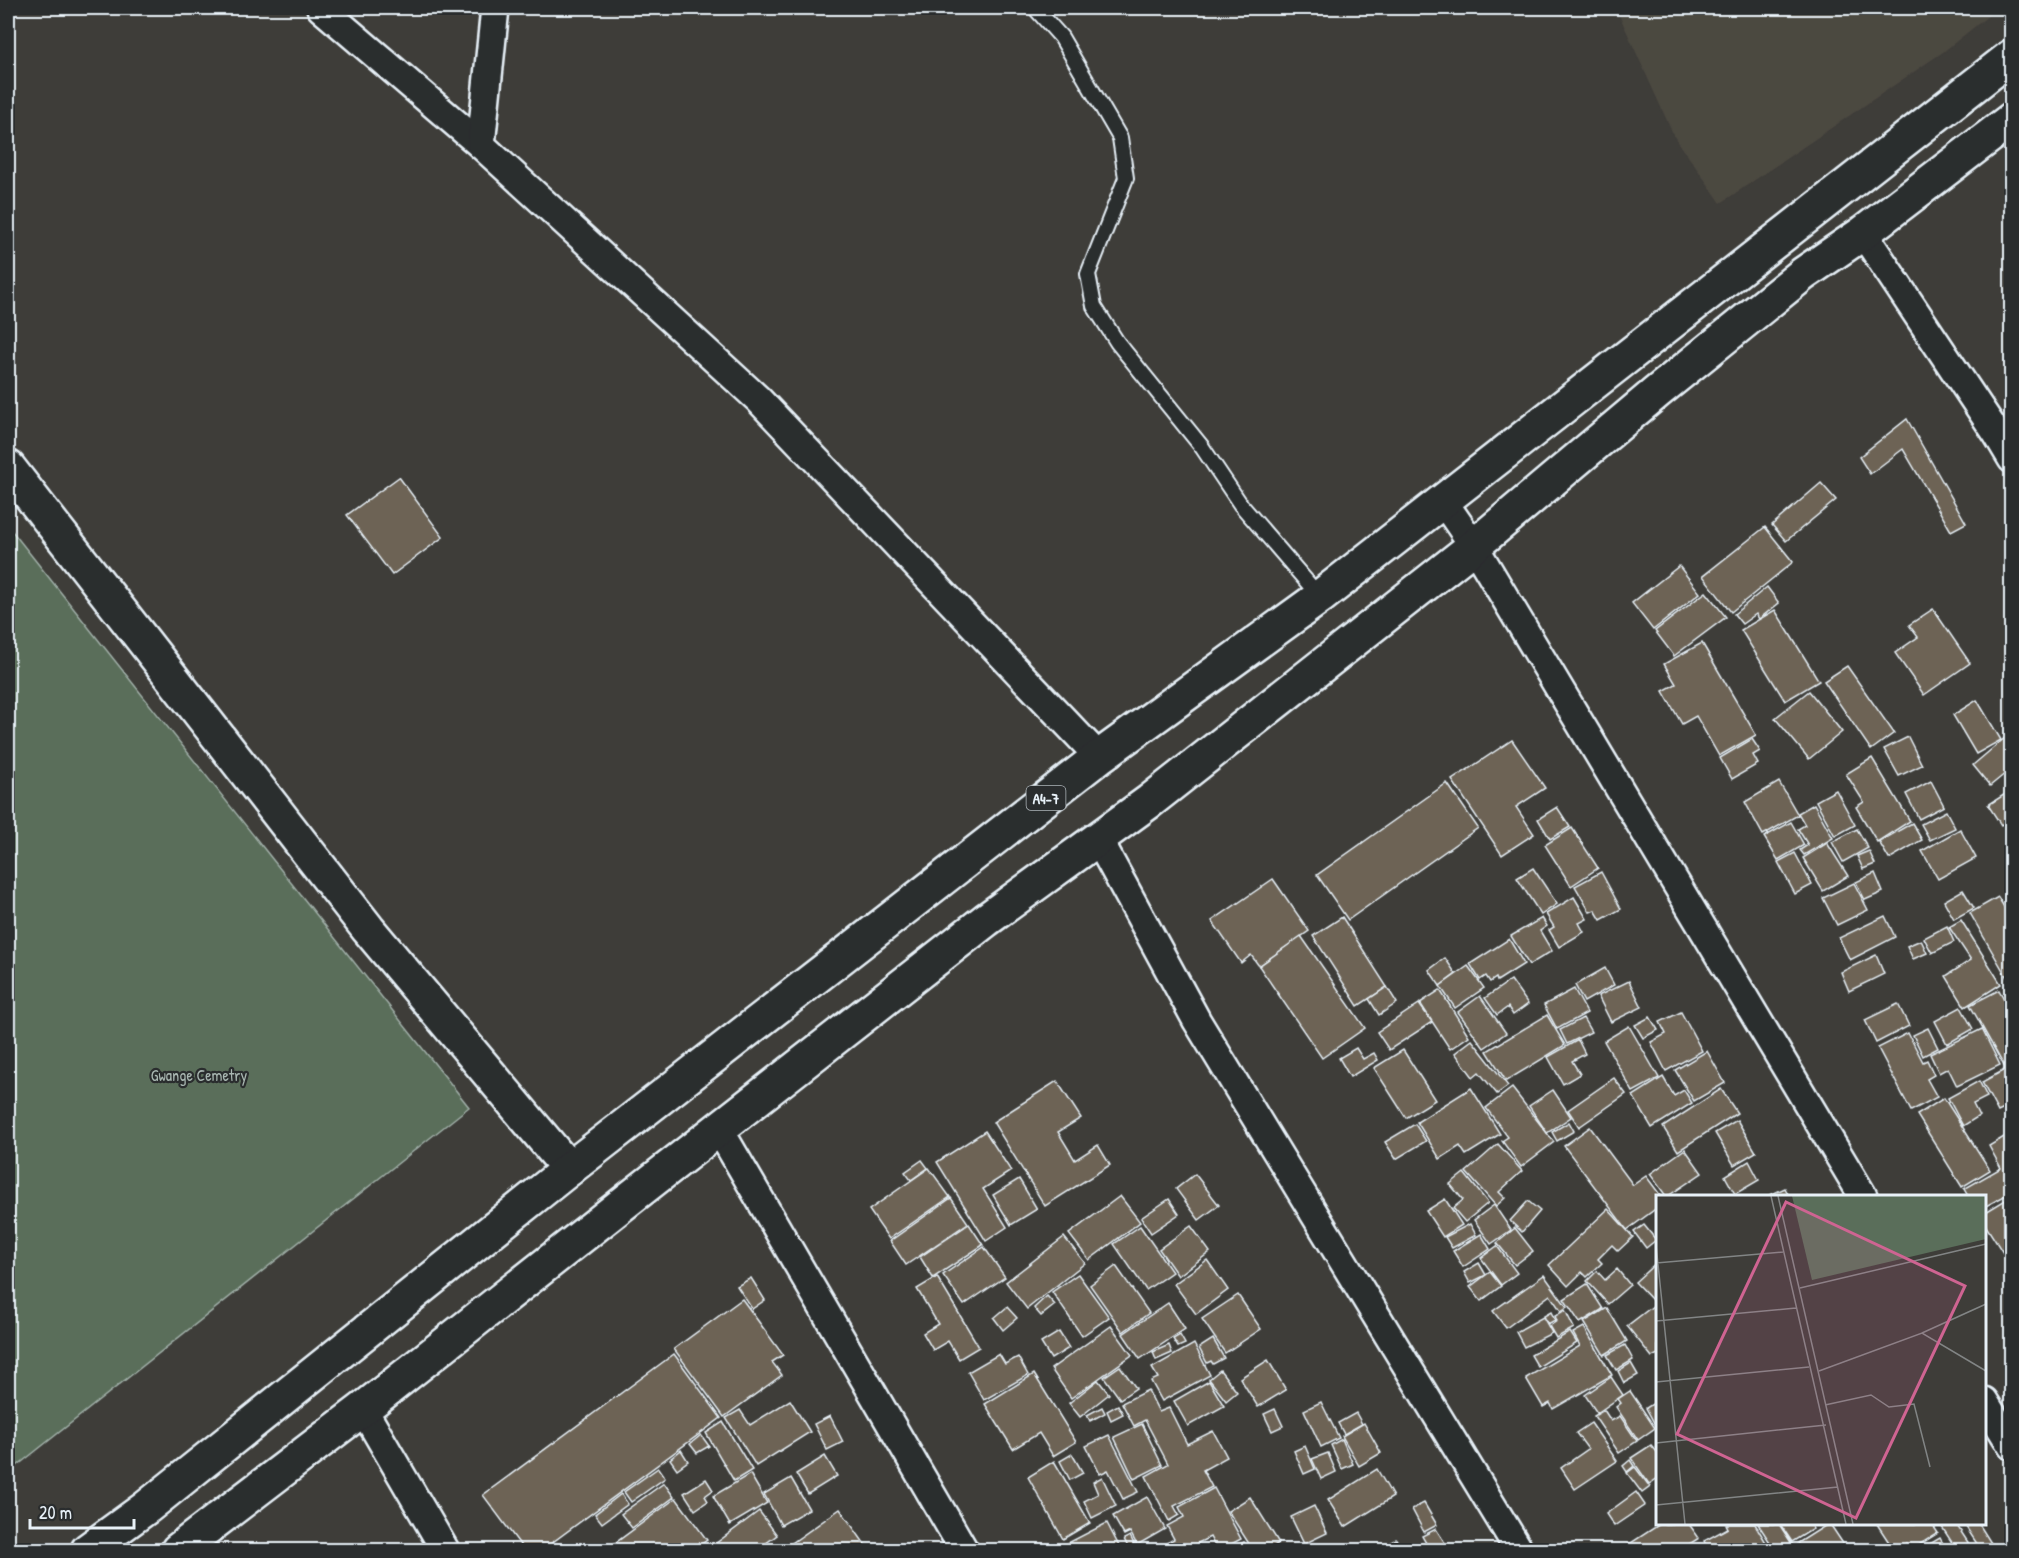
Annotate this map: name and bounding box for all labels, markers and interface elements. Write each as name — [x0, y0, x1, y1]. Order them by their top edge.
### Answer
road number: A4-7 — [1026, 786, 1066, 810]
park label: Gwange Cemetry — [151, 1064, 248, 1086]
inset map — [1656, 1195, 1986, 1525]
scale bar — [30, 1492, 134, 1530]
text: 20 m — [39, 1500, 72, 1525]

